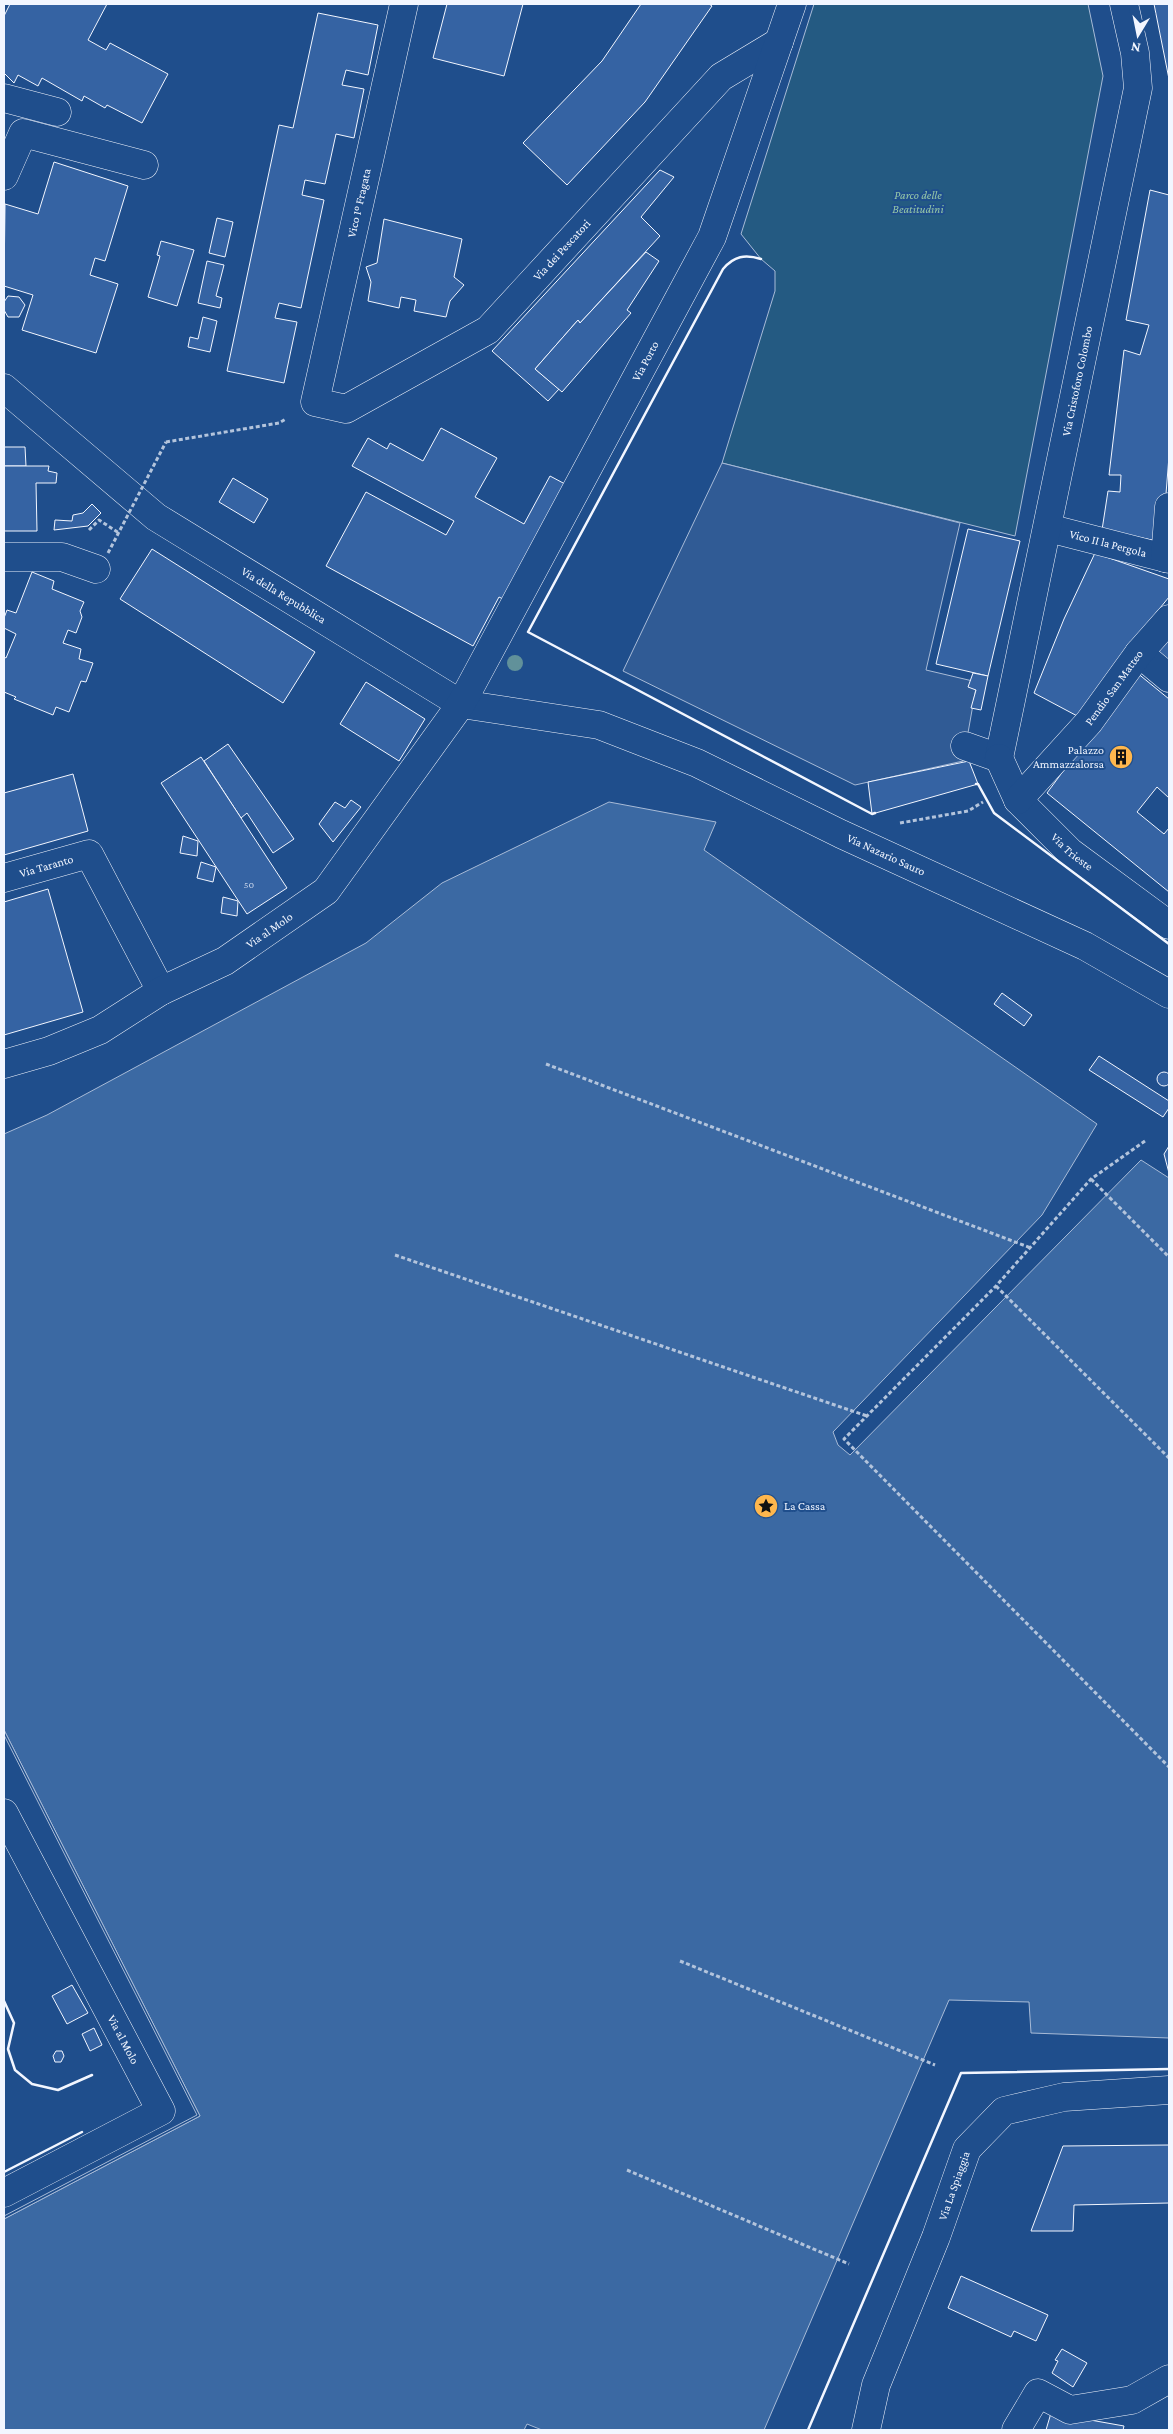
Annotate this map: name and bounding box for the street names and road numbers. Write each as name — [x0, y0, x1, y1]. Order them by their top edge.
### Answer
street label: Vico 1º Fragata — [344, 167, 374, 239]
street label: Via dei Pescatori — [530, 216, 593, 283]
street label: Via Cristoforo Colombo — [1059, 325, 1095, 437]
street label: Via Porto — [629, 339, 662, 383]
street label: Vico II la Pergola — [1068, 527, 1148, 560]
street label: Via della Repubblica — [239, 564, 329, 627]
street label: Pendio San Matteo — [1082, 647, 1146, 728]
street label: Via Trieste — [1048, 830, 1096, 873]
street label: Via Nazario Sauro — [845, 831, 928, 879]
street label: Via Taranto — [18, 852, 75, 880]
street label: Via al Molo — [243, 909, 295, 951]
street label: Via al Molo — [105, 2013, 142, 2067]
street label: Via La Spiaggia — [935, 2149, 973, 2222]

